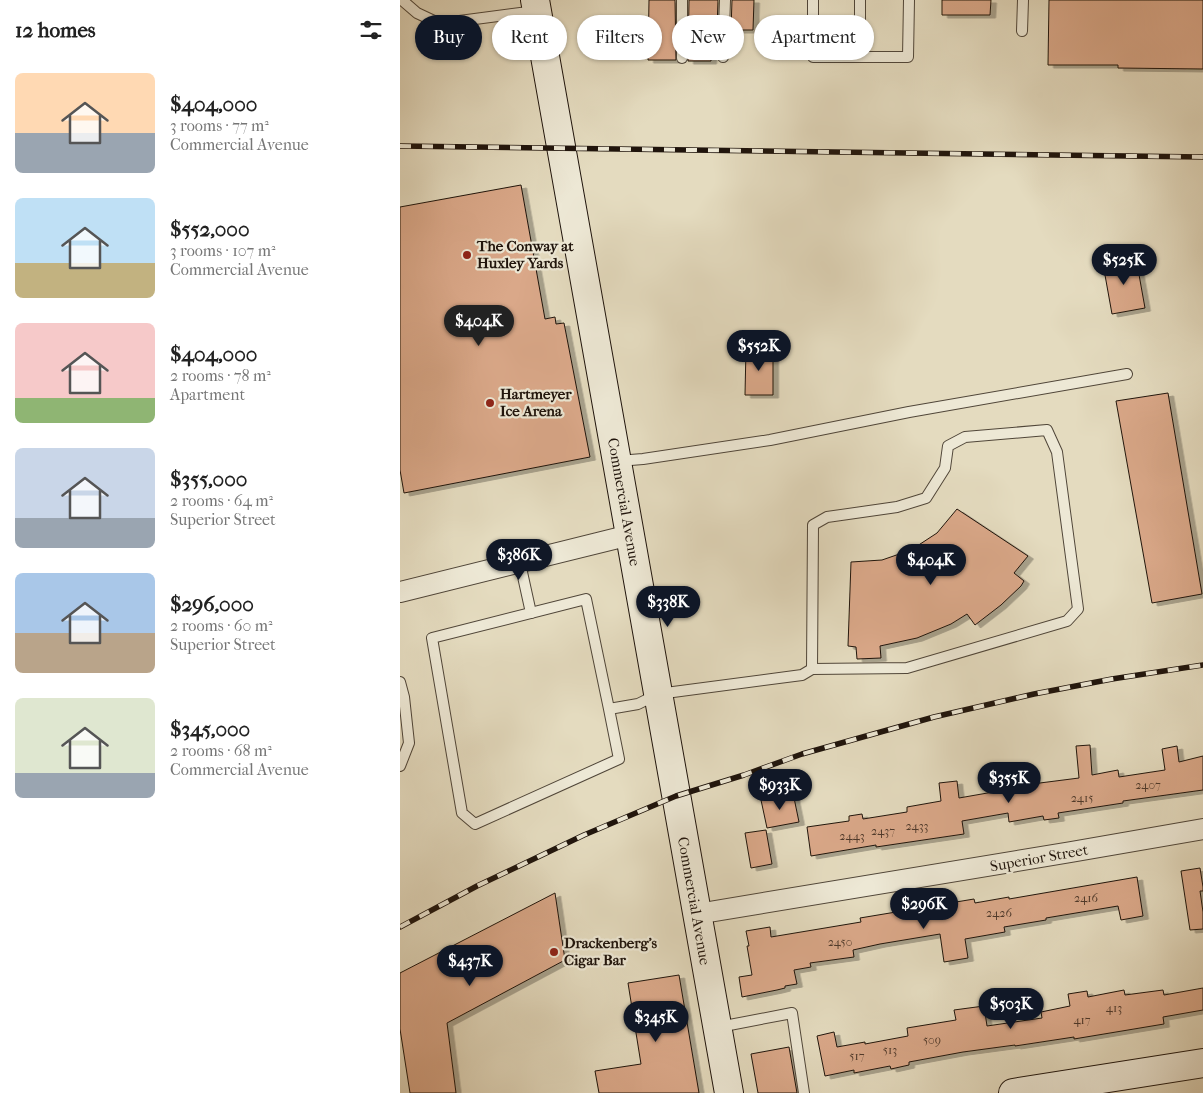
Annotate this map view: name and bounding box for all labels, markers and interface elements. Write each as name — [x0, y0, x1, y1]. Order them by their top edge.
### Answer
chip: Buy — [415, 15, 482, 60]
chip: Rent — [492, 15, 567, 60]
chip: Filters — [577, 15, 662, 60]
chip: New — [672, 15, 744, 60]
chip: Apartment — [754, 15, 874, 60]
icon: filters — [357, 16, 385, 44]
text: 12 homes — [15, 18, 96, 42]
text: $404,000 — [170, 92, 257, 116]
icon: home — [55, 93, 115, 153]
text: 3 rooms · 77 m² — [170, 116, 269, 135]
text: Commercial Avenue — [170, 135, 309, 154]
text: $552,000 — [170, 217, 250, 241]
icon: home — [55, 218, 115, 278]
place label: The Conway at Huxley Yards — [476, 237, 574, 272]
text: 3 rooms · 107 m² — [170, 241, 276, 260]
pin: $525K — [1089, 244, 1159, 286]
marker: The Conway at Huxley Yards — [461, 249, 473, 261]
text: $525K — [1103, 250, 1145, 269]
text: Commercial Avenue — [170, 260, 309, 279]
pin: $404K — [444, 304, 514, 347]
text: $404K — [455, 311, 503, 330]
pin: $552K — [724, 330, 794, 372]
text: $552K — [738, 336, 780, 355]
text: $404,000 — [170, 342, 257, 366]
icon: home — [55, 343, 115, 403]
text: 2 rooms · 78 m² — [170, 366, 271, 385]
text: Apartment — [170, 385, 245, 404]
place label: Hartmeyer Ice Arena — [500, 385, 572, 420]
marker: Hartmeyer Ice Arena — [484, 397, 496, 409]
street label: Commercial Avenue — [604, 436, 644, 568]
text: $355,000 — [170, 467, 247, 491]
icon: home — [55, 468, 115, 528]
text: 2 rooms · 64 m² — [170, 491, 273, 510]
text: Superior Street — [170, 510, 276, 529]
pin: $386K — [484, 538, 554, 581]
pin: $404K — [896, 544, 966, 586]
text: $386K — [497, 545, 541, 564]
text: $404K — [907, 550, 955, 569]
pin: $338K — [633, 586, 703, 628]
text: $296,000 — [170, 592, 254, 616]
text: $338K — [647, 592, 689, 611]
icon: home — [55, 593, 115, 653]
text: 2 rooms · 60 m² — [170, 616, 273, 635]
text: Superior Street — [170, 635, 276, 654]
text: $345,000 — [170, 717, 250, 741]
icon: home — [55, 718, 115, 778]
text: 2 rooms · 68 m² — [170, 741, 272, 760]
text: Commercial Avenue — [170, 760, 309, 779]
pin: $355K — [974, 762, 1044, 804]
pin: $933K — [745, 768, 815, 811]
text: $355K — [989, 768, 1029, 787]
text: $933K — [759, 775, 801, 794]
house number: 2407 — [1135, 778, 1161, 792]
house number: 2415 — [1071, 791, 1093, 805]
house number: 2433 — [905, 819, 929, 833]
house number: 2437 — [871, 824, 895, 838]
house number: 2443 — [839, 829, 865, 843]
street label: Commercial Avenue — [674, 835, 714, 967]
street label: Superior Street — [989, 840, 1090, 875]
pin: $296K — [889, 888, 959, 930]
house number: 2416 — [1074, 891, 1098, 905]
text: $296K — [901, 894, 947, 913]
house number: 2426 — [986, 906, 1012, 920]
place label: Drackenberg's Cigar Bar — [564, 934, 658, 969]
house number: 2450 — [828, 935, 852, 949]
pin: $437K — [435, 944, 505, 987]
marker: Drackenberg's Cigar Bar — [548, 946, 560, 958]
text: $437K — [448, 951, 492, 970]
pin: $503K — [976, 988, 1046, 1030]
text: $503K — [990, 994, 1032, 1013]
pin: $345K — [621, 1000, 691, 1043]
house number: 413 — [1106, 1001, 1122, 1015]
text: $345K — [635, 1007, 677, 1026]
house number: 417 — [1073, 1013, 1091, 1027]
house number: 509 — [923, 1033, 941, 1047]
house number: 513 — [883, 1043, 897, 1057]
house number: 517 — [849, 1049, 865, 1063]

